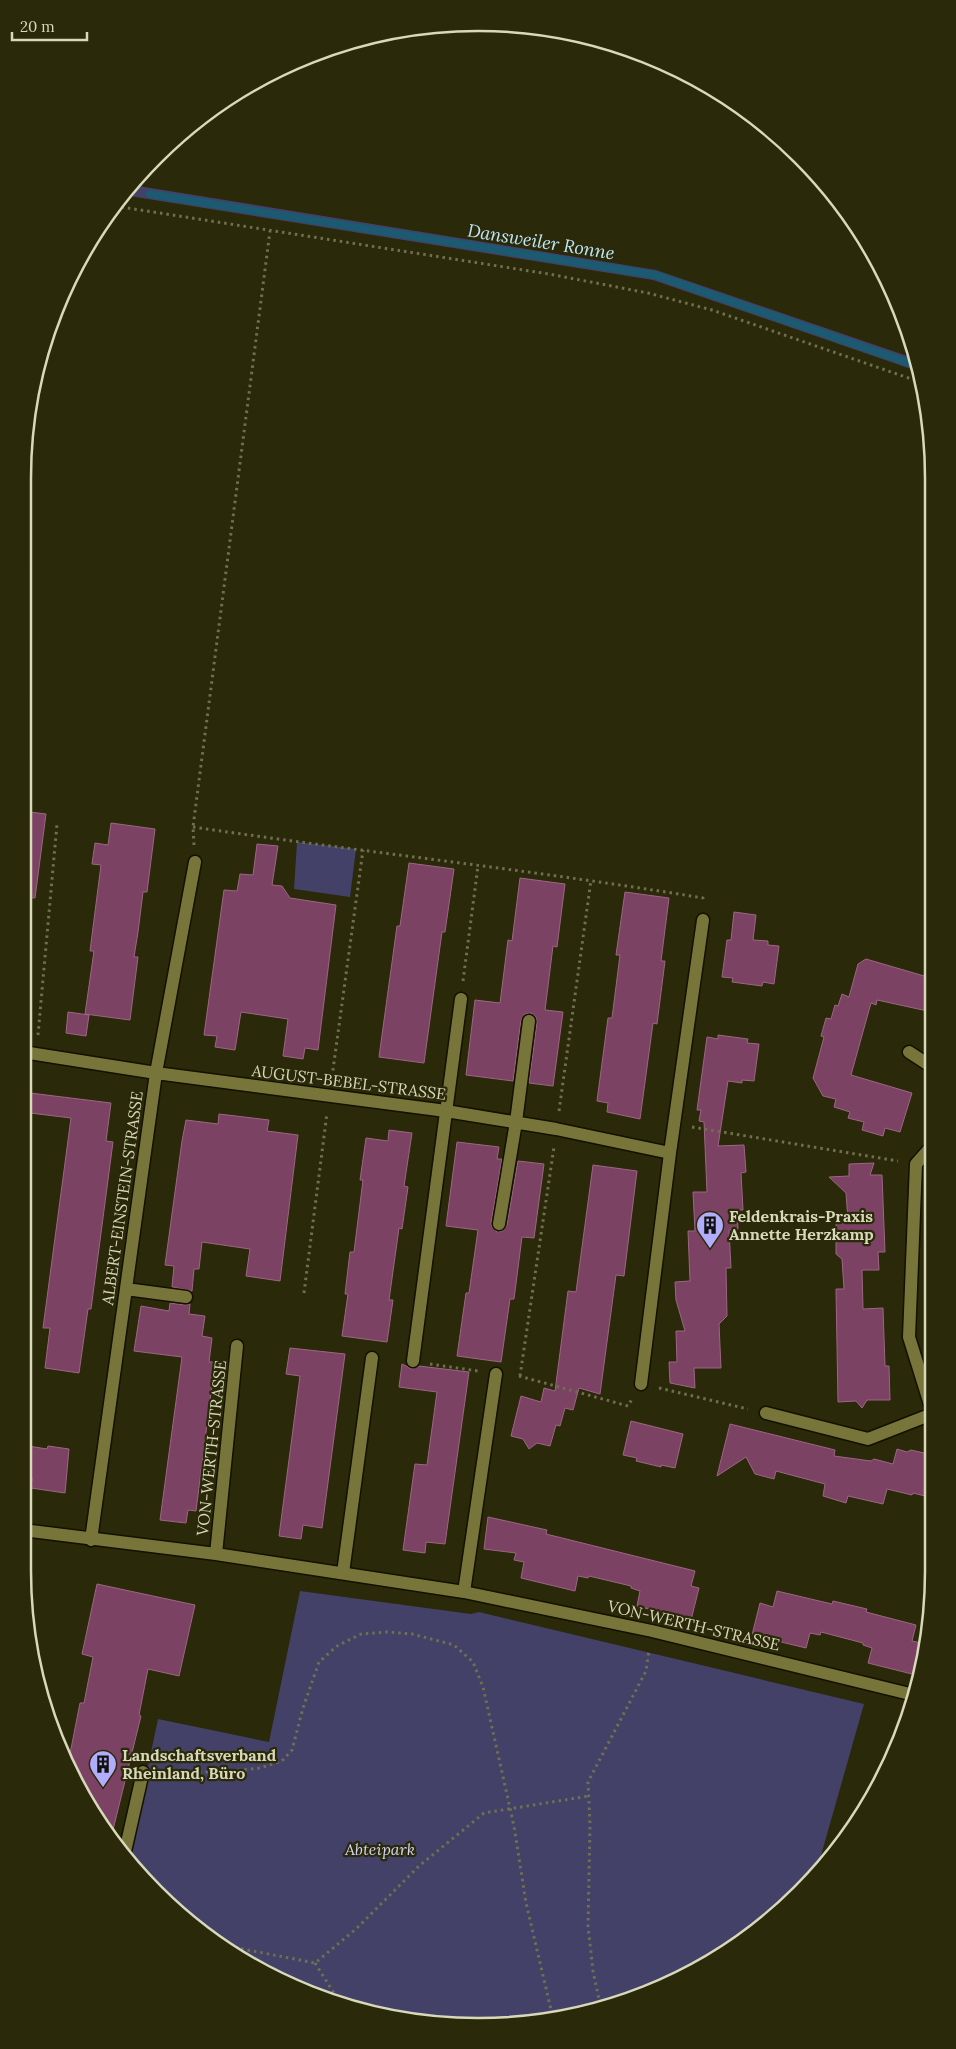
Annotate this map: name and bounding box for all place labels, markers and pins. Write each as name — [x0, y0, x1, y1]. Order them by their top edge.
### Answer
place label: Feldenkrais-Praxis Annette Herzkamp — [729, 1206, 874, 1244]
building icon: Feldenkrais-Praxis Annette Herzkamp — [695, 1210, 725, 1249]
place label: Landschaftsverband Rheinland, Büro — [122, 1745, 277, 1783]
building icon: Landschaftsverband Rheinland, Büro — [88, 1749, 118, 1788]

